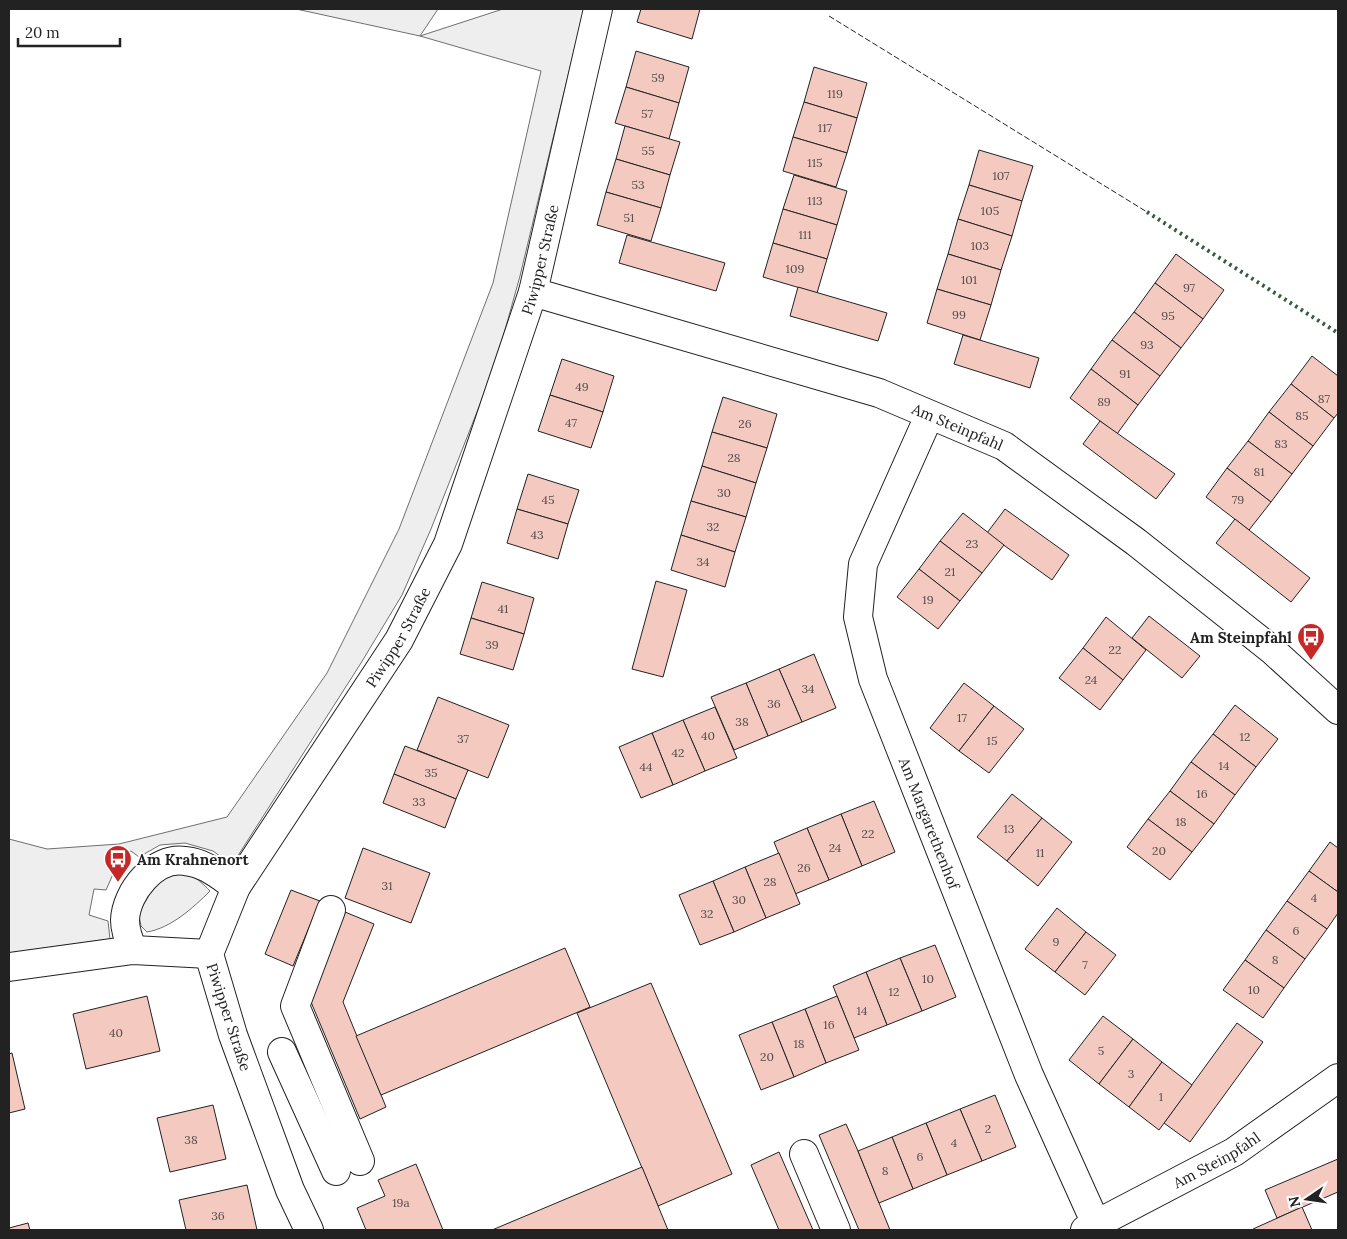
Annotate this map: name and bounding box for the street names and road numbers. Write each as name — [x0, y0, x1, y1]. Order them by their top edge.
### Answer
street label: Piwipper Straße — [517, 203, 562, 317]
street label: Am Steinpfahl — [908, 398, 1006, 454]
street label: Piwipper Straße — [361, 584, 434, 691]
street label: Am Margarethenhof — [895, 754, 965, 893]
street label: Piwipper Straße — [203, 960, 255, 1074]
street label: Am Steinpfahl — [1169, 1127, 1264, 1192]

